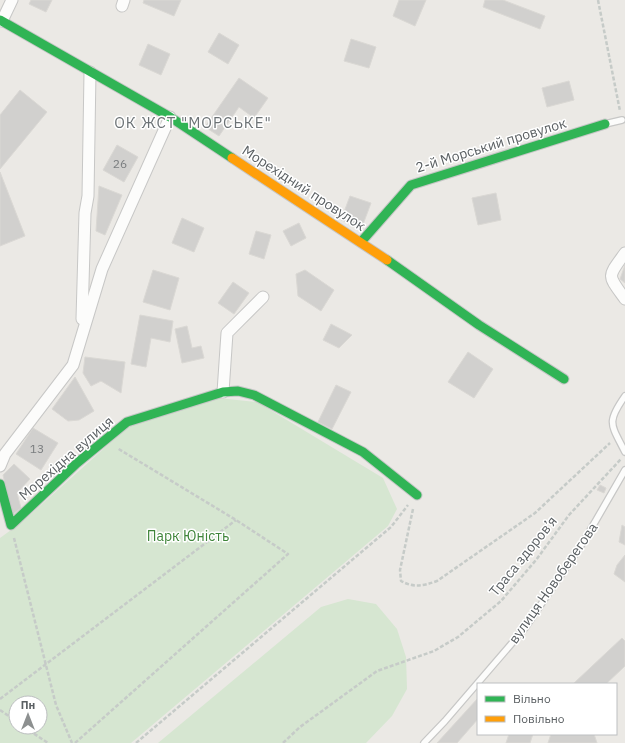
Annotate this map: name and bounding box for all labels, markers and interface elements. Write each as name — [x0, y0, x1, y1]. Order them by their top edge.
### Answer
district label: ОК ЖСТ "МОРСЬКЕ" — [114, 113, 272, 132]
street label: 2-й Морський провулок — [414, 113, 569, 176]
street label: Морехідний провулок — [239, 141, 369, 235]
house number: 26 — [113, 156, 127, 171]
street label: Морехідна вулиця — [15, 412, 117, 504]
house number: 13 — [30, 441, 44, 456]
street label: Траса здоров’я — [485, 512, 561, 600]
street label: вулиця Новоберегова — [504, 519, 602, 647]
park label: Парк Юність — [147, 527, 229, 545]
legend — [477, 683, 617, 735]
text: Вільно — [513, 691, 551, 706]
north arrow — [8, 695, 48, 735]
text: Пн — [21, 698, 35, 712]
text: Повільно — [513, 711, 565, 726]

